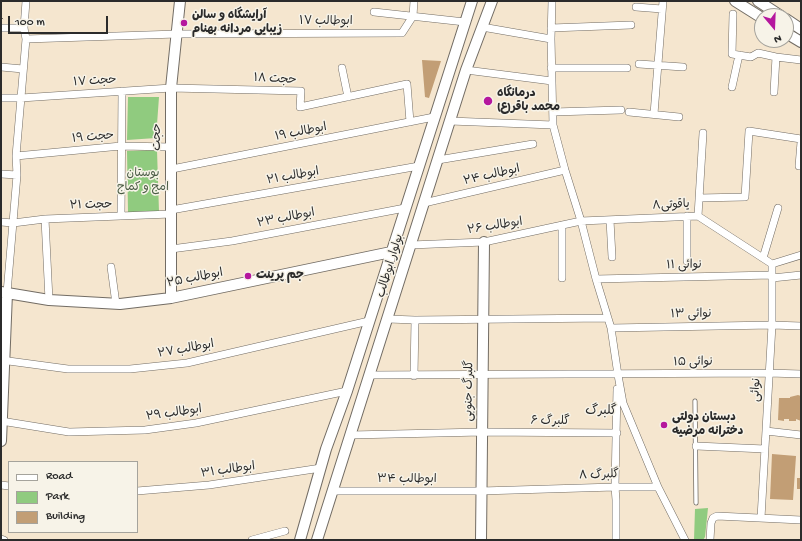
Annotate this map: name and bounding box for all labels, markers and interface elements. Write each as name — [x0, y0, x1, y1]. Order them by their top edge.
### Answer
scale bar — [10, 8, 110, 34]
north arrow — [754, 8, 794, 48]
place label: آرایشگاه و سالن زیبایی مردانه بهنام — [192, 9, 282, 37]
street label: ابوطالب ۱۷ — [299, 15, 353, 29]
text: 100 m — [15, 16, 45, 30]
marker: آرایشگاه و سالن زیبایی مردانه بهنام — [179, 18, 189, 28]
text: N — [772, 32, 783, 45]
street label: حجت ۱۸ — [253, 72, 297, 88]
street label: حجت ۱۷ — [73, 73, 117, 91]
place label: درمانگاه محمد باقر(ع) — [497, 87, 560, 115]
marker: درمانگاه محمد باقر(ع) — [482, 95, 494, 107]
street label: ابوطالب ۱۹ — [274, 121, 328, 145]
street label: حجت — [151, 123, 165, 151]
street label: حجت ۱۹ — [71, 129, 115, 147]
street label: ابوطالب ۲۴ — [462, 163, 522, 189]
street label: ابوطالب ۲۱ — [266, 165, 320, 189]
park label: بوستان امج و کماج — [117, 167, 169, 195]
street label: حجت ۲۱ — [69, 198, 113, 214]
street label: یاقوتی۸ — [652, 198, 690, 214]
street label: ابوطالب ۲۳ — [256, 206, 316, 232]
street label: ابوطالب ۲۶ — [466, 216, 524, 238]
street label: بولوار ابوطالب — [375, 232, 407, 300]
street label: نوائی ۱۱ — [666, 258, 702, 274]
street label: ابوطالب ۲۵ — [166, 267, 224, 291]
place label: جم پرینت — [256, 269, 304, 283]
marker: جم پرینت — [243, 271, 253, 281]
street label: نوائی ۱۳ — [671, 307, 711, 323]
street label: ابوطالب ۲۷ — [157, 338, 215, 362]
street label: نوائی ۱۵ — [673, 355, 713, 371]
street label: گلبرگ جنوبی — [462, 360, 478, 422]
street label: نوائی — [749, 378, 765, 402]
street label: ابوطالب ۲۹ — [145, 403, 203, 425]
district label: گلبرگ — [585, 404, 617, 420]
place label: دبستان دولتی دخترانه مرضیه — [672, 411, 743, 439]
street label: گلبرگ ۶ — [530, 414, 570, 430]
marker: دبستان دولتی دخترانه مرضیه — [659, 420, 669, 430]
street label: ابوطالب ۳۱ — [200, 460, 256, 482]
legend — [8, 461, 138, 533]
street label: گلبرگ ۸ — [579, 468, 619, 484]
text: Road — [46, 470, 72, 484]
street label: ابوطالب ۳۴ — [377, 473, 437, 487]
text: Park — [46, 490, 69, 504]
text: Building — [46, 510, 85, 524]

